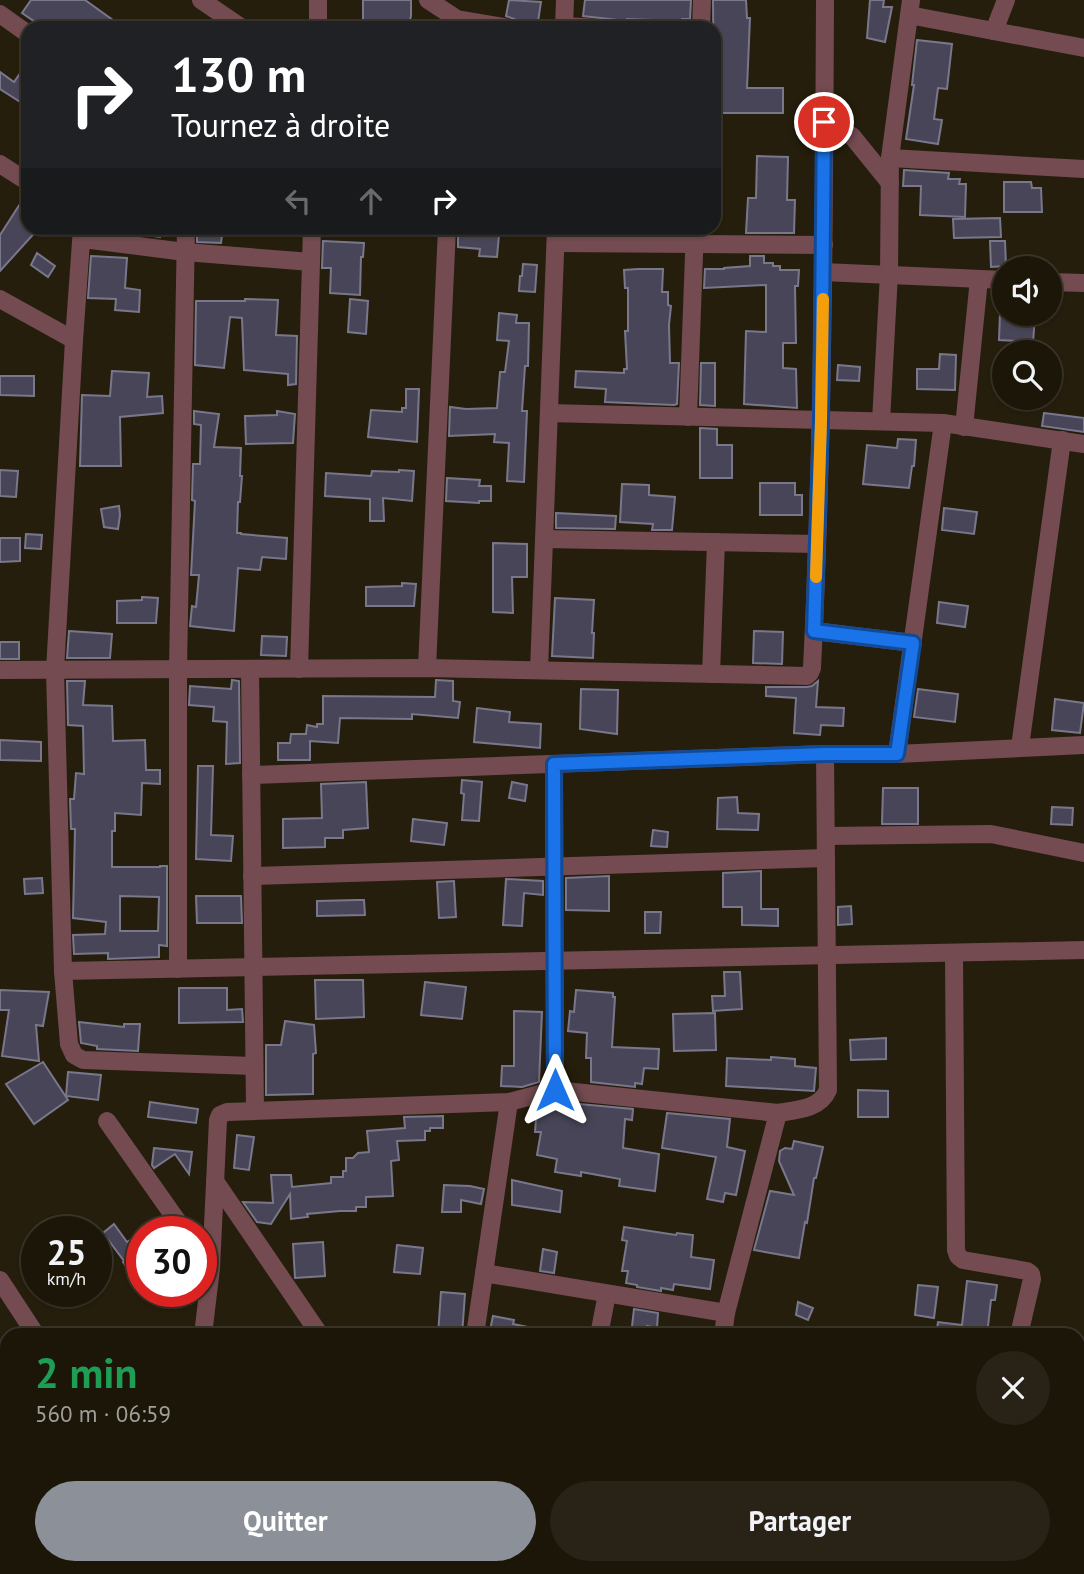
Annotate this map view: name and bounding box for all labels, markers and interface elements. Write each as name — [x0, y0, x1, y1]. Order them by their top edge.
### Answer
text: 130 m — [171, 42, 306, 106]
icon: right — [56, 49, 147, 140]
pin — [794, 92, 854, 152]
icon: arrive — [805, 103, 843, 141]
text: Tournez à droite — [171, 104, 390, 146]
icon: left — [279, 182, 317, 220]
icon: ahead — [352, 182, 390, 220]
icon: right — [425, 182, 463, 220]
map controls — [992, 256, 1062, 410]
button: sound — [992, 256, 1062, 326]
button: search — [992, 340, 1062, 410]
position arrow — [518, 1053, 592, 1127]
speed limit sign: 30 — [126, 1216, 217, 1307]
text: 25 — [47, 1229, 86, 1275]
text: km/h — [47, 1267, 86, 1290]
text: 2 min — [35, 1345, 137, 1400]
button: close — [976, 1351, 1050, 1425]
text: 560 m · 06:59 — [35, 1399, 171, 1428]
button: Quitter — [35, 1481, 536, 1561]
button: Partager — [550, 1481, 1050, 1561]

